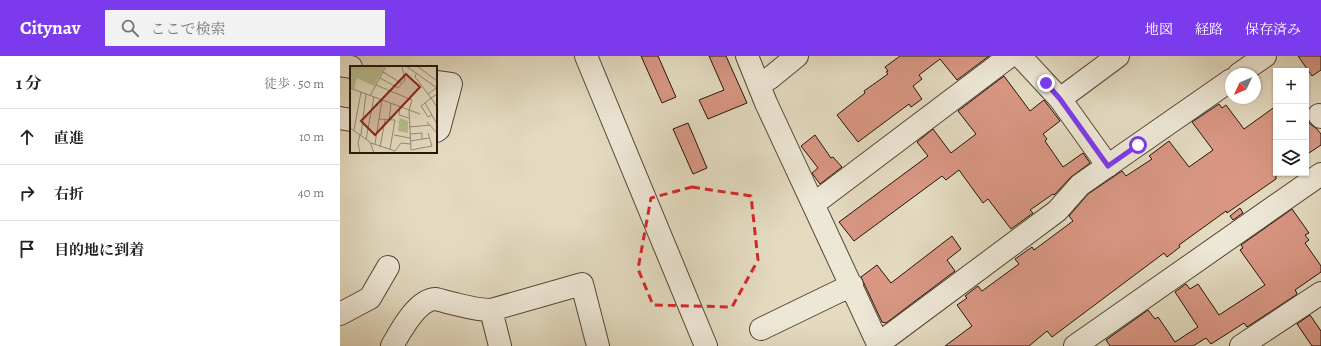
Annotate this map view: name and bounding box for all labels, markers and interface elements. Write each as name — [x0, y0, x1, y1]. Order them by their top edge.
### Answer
search box — [105, 10, 385, 46]
text: Citynav — [20, 15, 81, 41]
icon: search — [119, 17, 141, 39]
text: ここで検索 — [151, 19, 226, 39]
text: 地図 — [1145, 20, 1173, 39]
text: 経路 — [1195, 20, 1223, 39]
text: 保存済み — [1245, 20, 1301, 39]
inset map — [350, 66, 437, 153]
north arrow — [1225, 68, 1261, 104]
map controls — [1273, 68, 1309, 176]
button: + — [1273, 68, 1309, 104]
text: 1 分 — [16, 72, 42, 95]
route end — [1037, 74, 1055, 92]
text: 徒歩 · 50 m — [264, 75, 324, 92]
button: − — [1273, 104, 1309, 140]
icon: ahead — [16, 126, 38, 148]
text: 直進 — [54, 128, 84, 148]
text: 10 m — [299, 128, 324, 145]
route start — [1129, 136, 1147, 154]
button: layers — [1273, 140, 1309, 176]
icon: right — [16, 182, 38, 204]
text: 右折 — [54, 184, 84, 204]
text: 40 m — [298, 184, 324, 201]
icon: arrive — [16, 238, 38, 260]
text: 目的地に到着 — [54, 240, 144, 260]

